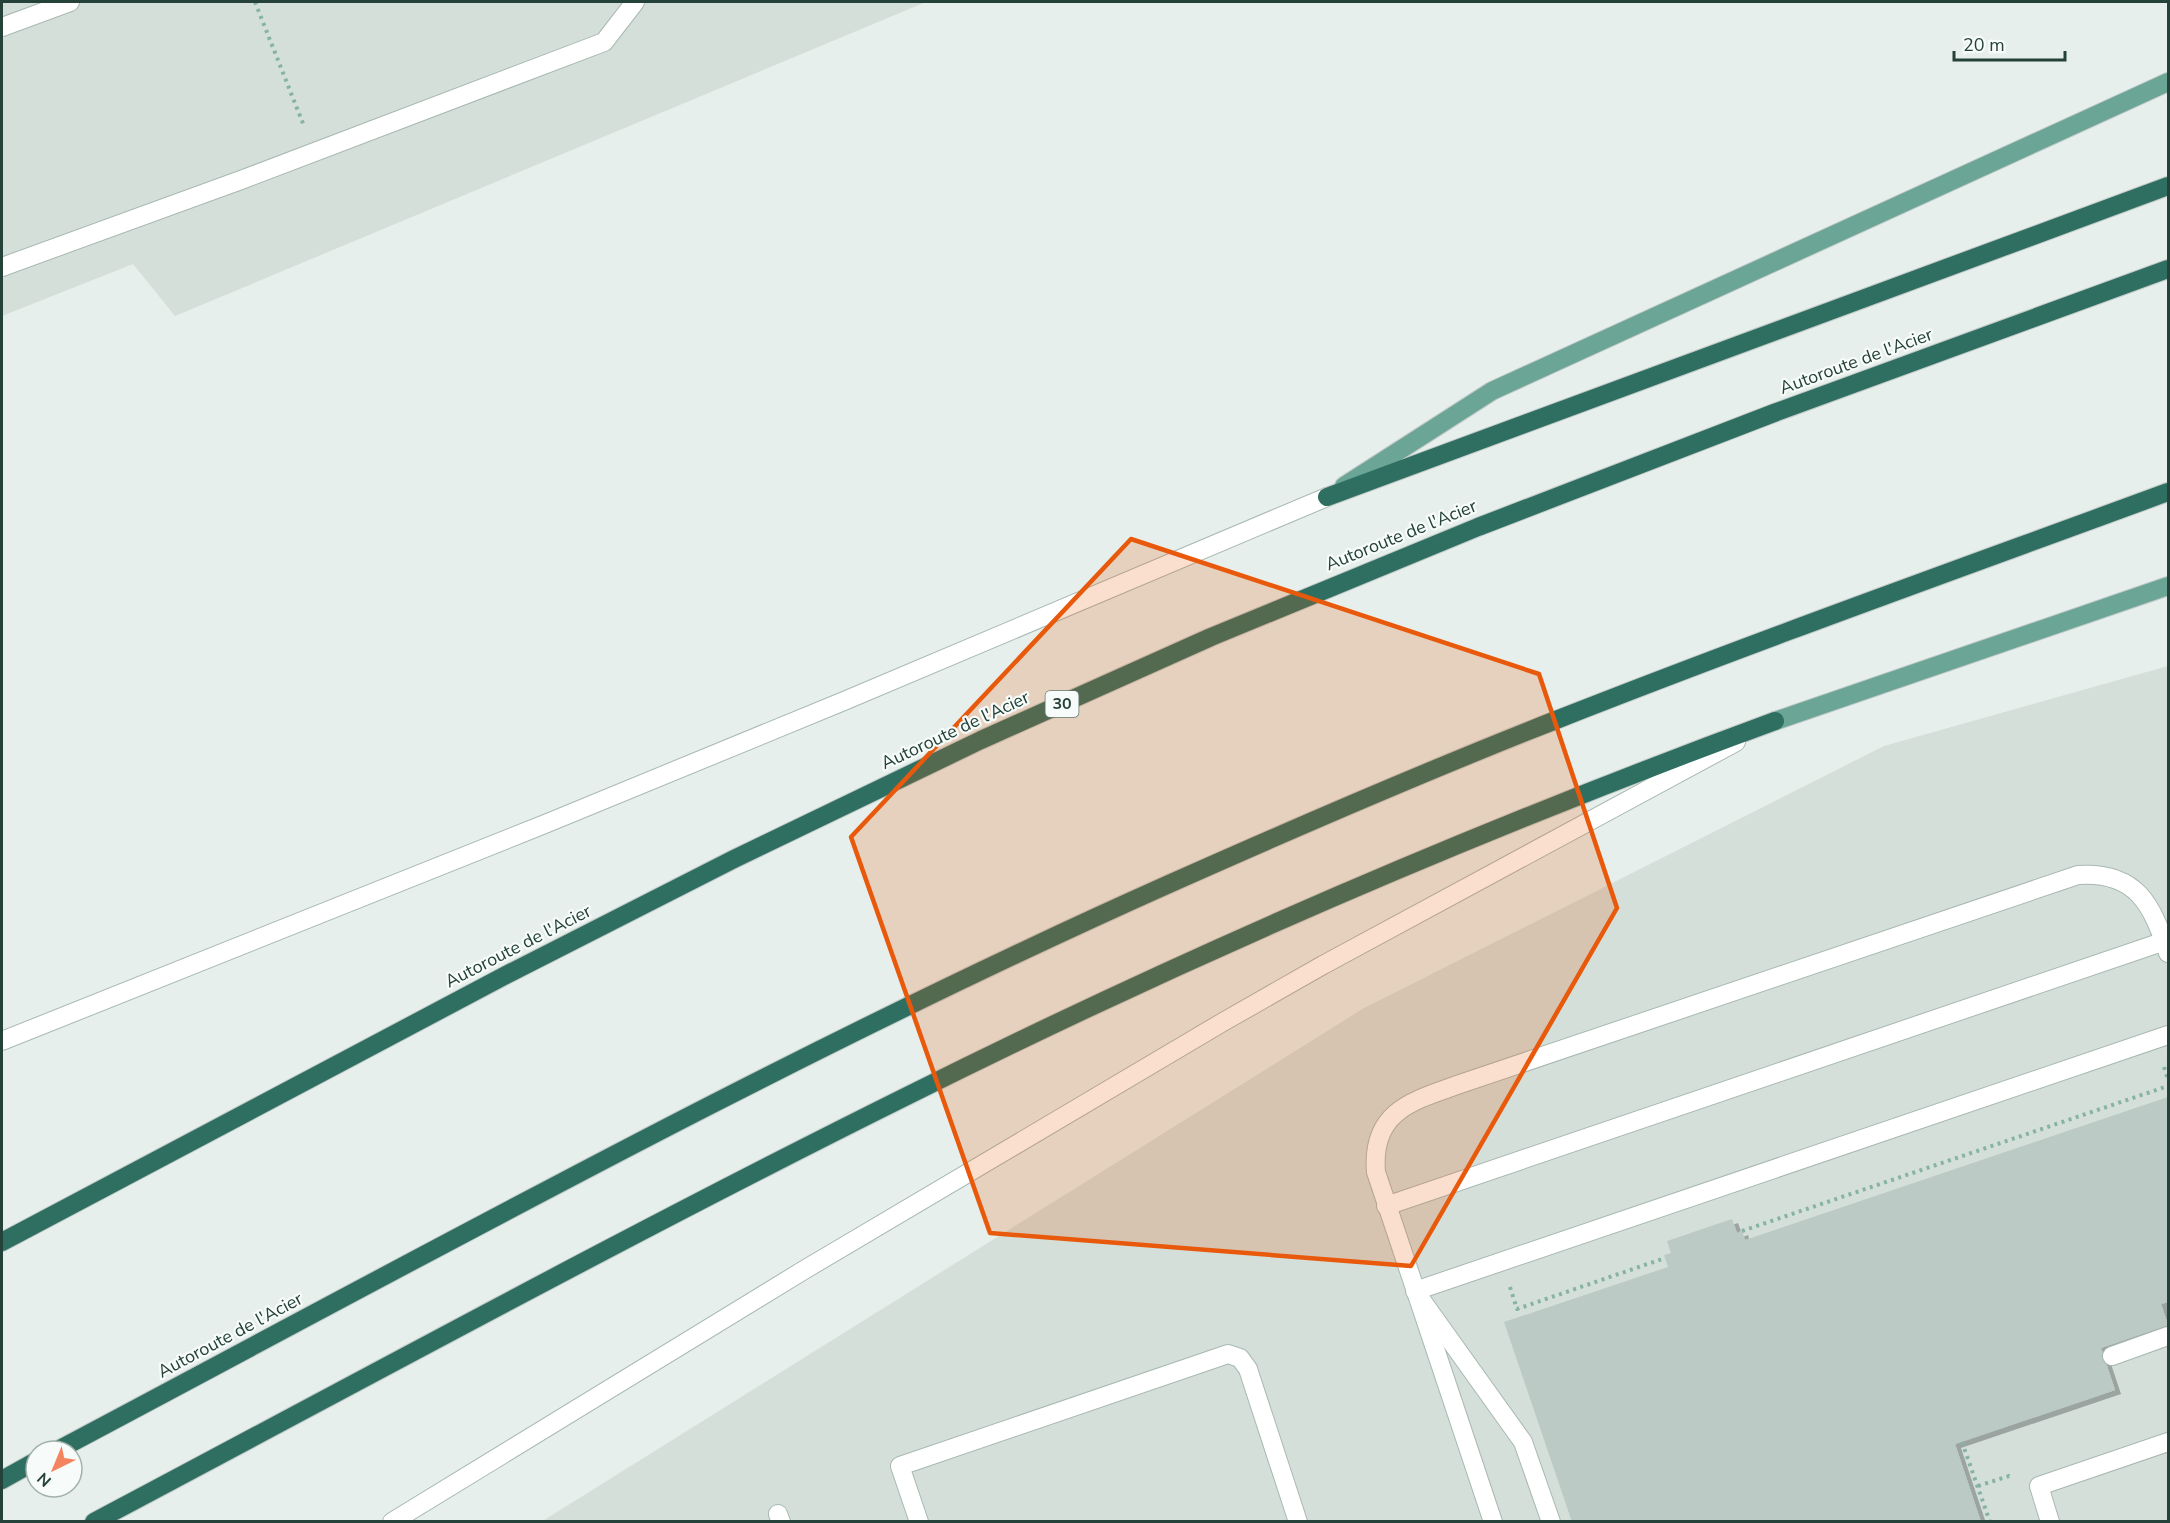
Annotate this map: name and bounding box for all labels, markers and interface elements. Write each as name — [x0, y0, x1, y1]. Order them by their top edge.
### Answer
scale bar — [1954, 24, 2065, 62]
text: 20 m — [1963, 33, 2005, 57]
street label: Autoroute de l'Acier — [1776, 322, 1936, 400]
street label: Autoroute de l'Acier — [1322, 493, 1481, 576]
street label: Autoroute de l'Acier — [877, 685, 1034, 775]
road number: 30 — [1046, 691, 1078, 717]
street label: Autoroute de l'Acier — [441, 898, 596, 993]
street label: Autoroute de l'Acier — [153, 1286, 307, 1383]
north arrow — [24, 1439, 84, 1499]
text: N — [33, 1467, 56, 1491]

